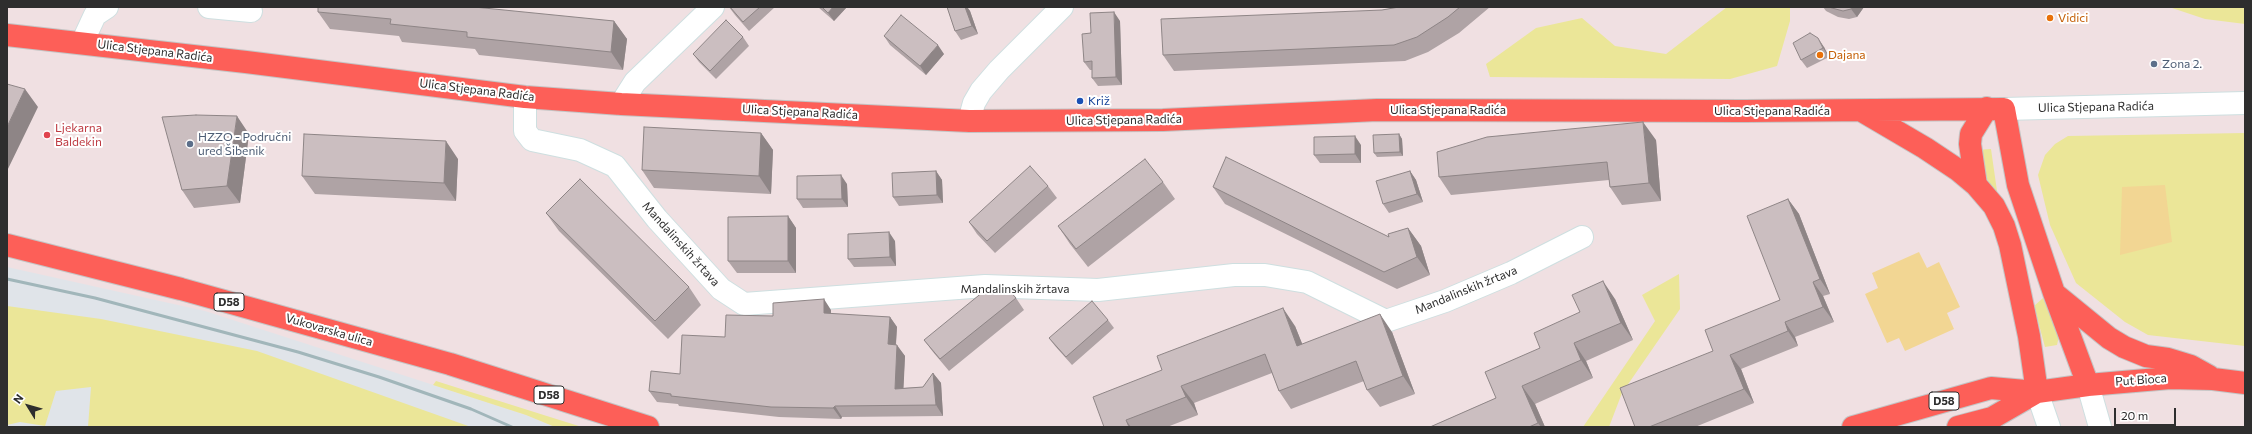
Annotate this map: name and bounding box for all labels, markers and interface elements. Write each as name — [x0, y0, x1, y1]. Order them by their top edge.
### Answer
place label: Vidici — [2058, 11, 2088, 25]
marker: Vidici — [2045, 13, 2055, 23]
street label: Ulica Stjepana Radića — [97, 37, 213, 65]
place label: Dajana — [1828, 48, 1866, 62]
marker: Dajana — [1815, 50, 1825, 60]
place label: Zona 2. — [2162, 57, 2202, 71]
marker: Zona 2. — [2149, 59, 2159, 69]
street label: Ulica Stjepana Radića — [419, 76, 535, 104]
place label: Križ — [1088, 94, 1110, 108]
marker: Križ — [1075, 96, 1085, 106]
street label: Ulica Stjepana Radića — [2038, 99, 2154, 115]
street label: Ulica Stjepana Radića — [742, 102, 858, 122]
street label: Ulica Stjepana Radića — [1390, 103, 1506, 117]
street label: Ulica Stjepana Radića — [1714, 104, 1830, 118]
street label: Ulica Stjepana Radića — [1066, 112, 1182, 128]
place label: Ljekarna Baldekin — [55, 121, 102, 149]
marker: Ljekarna Baldekin — [42, 130, 52, 140]
place label: HZZO - Područni ured Šibenik — [198, 130, 291, 158]
marker: HZZO - Područni ured Šibenik — [185, 139, 195, 149]
street label: Mandalinskih žrtava — [639, 199, 723, 289]
street label: Mandalinskih žrtava — [1413, 263, 1519, 317]
street label: Mandalinskih žrtava — [960, 282, 1070, 296]
road number: D58 — [214, 293, 244, 311]
street label: Vukovarska ulica — [284, 311, 374, 349]
street label: Put Bioca — [2115, 371, 2167, 389]
north arrow — [8, 386, 48, 426]
road number: D58 — [534, 386, 564, 404]
text: N — [10, 391, 26, 406]
road number: D58 — [1929, 392, 1959, 410]
scale bar — [2116, 400, 2178, 426]
text: 20 m — [2121, 408, 2148, 422]

